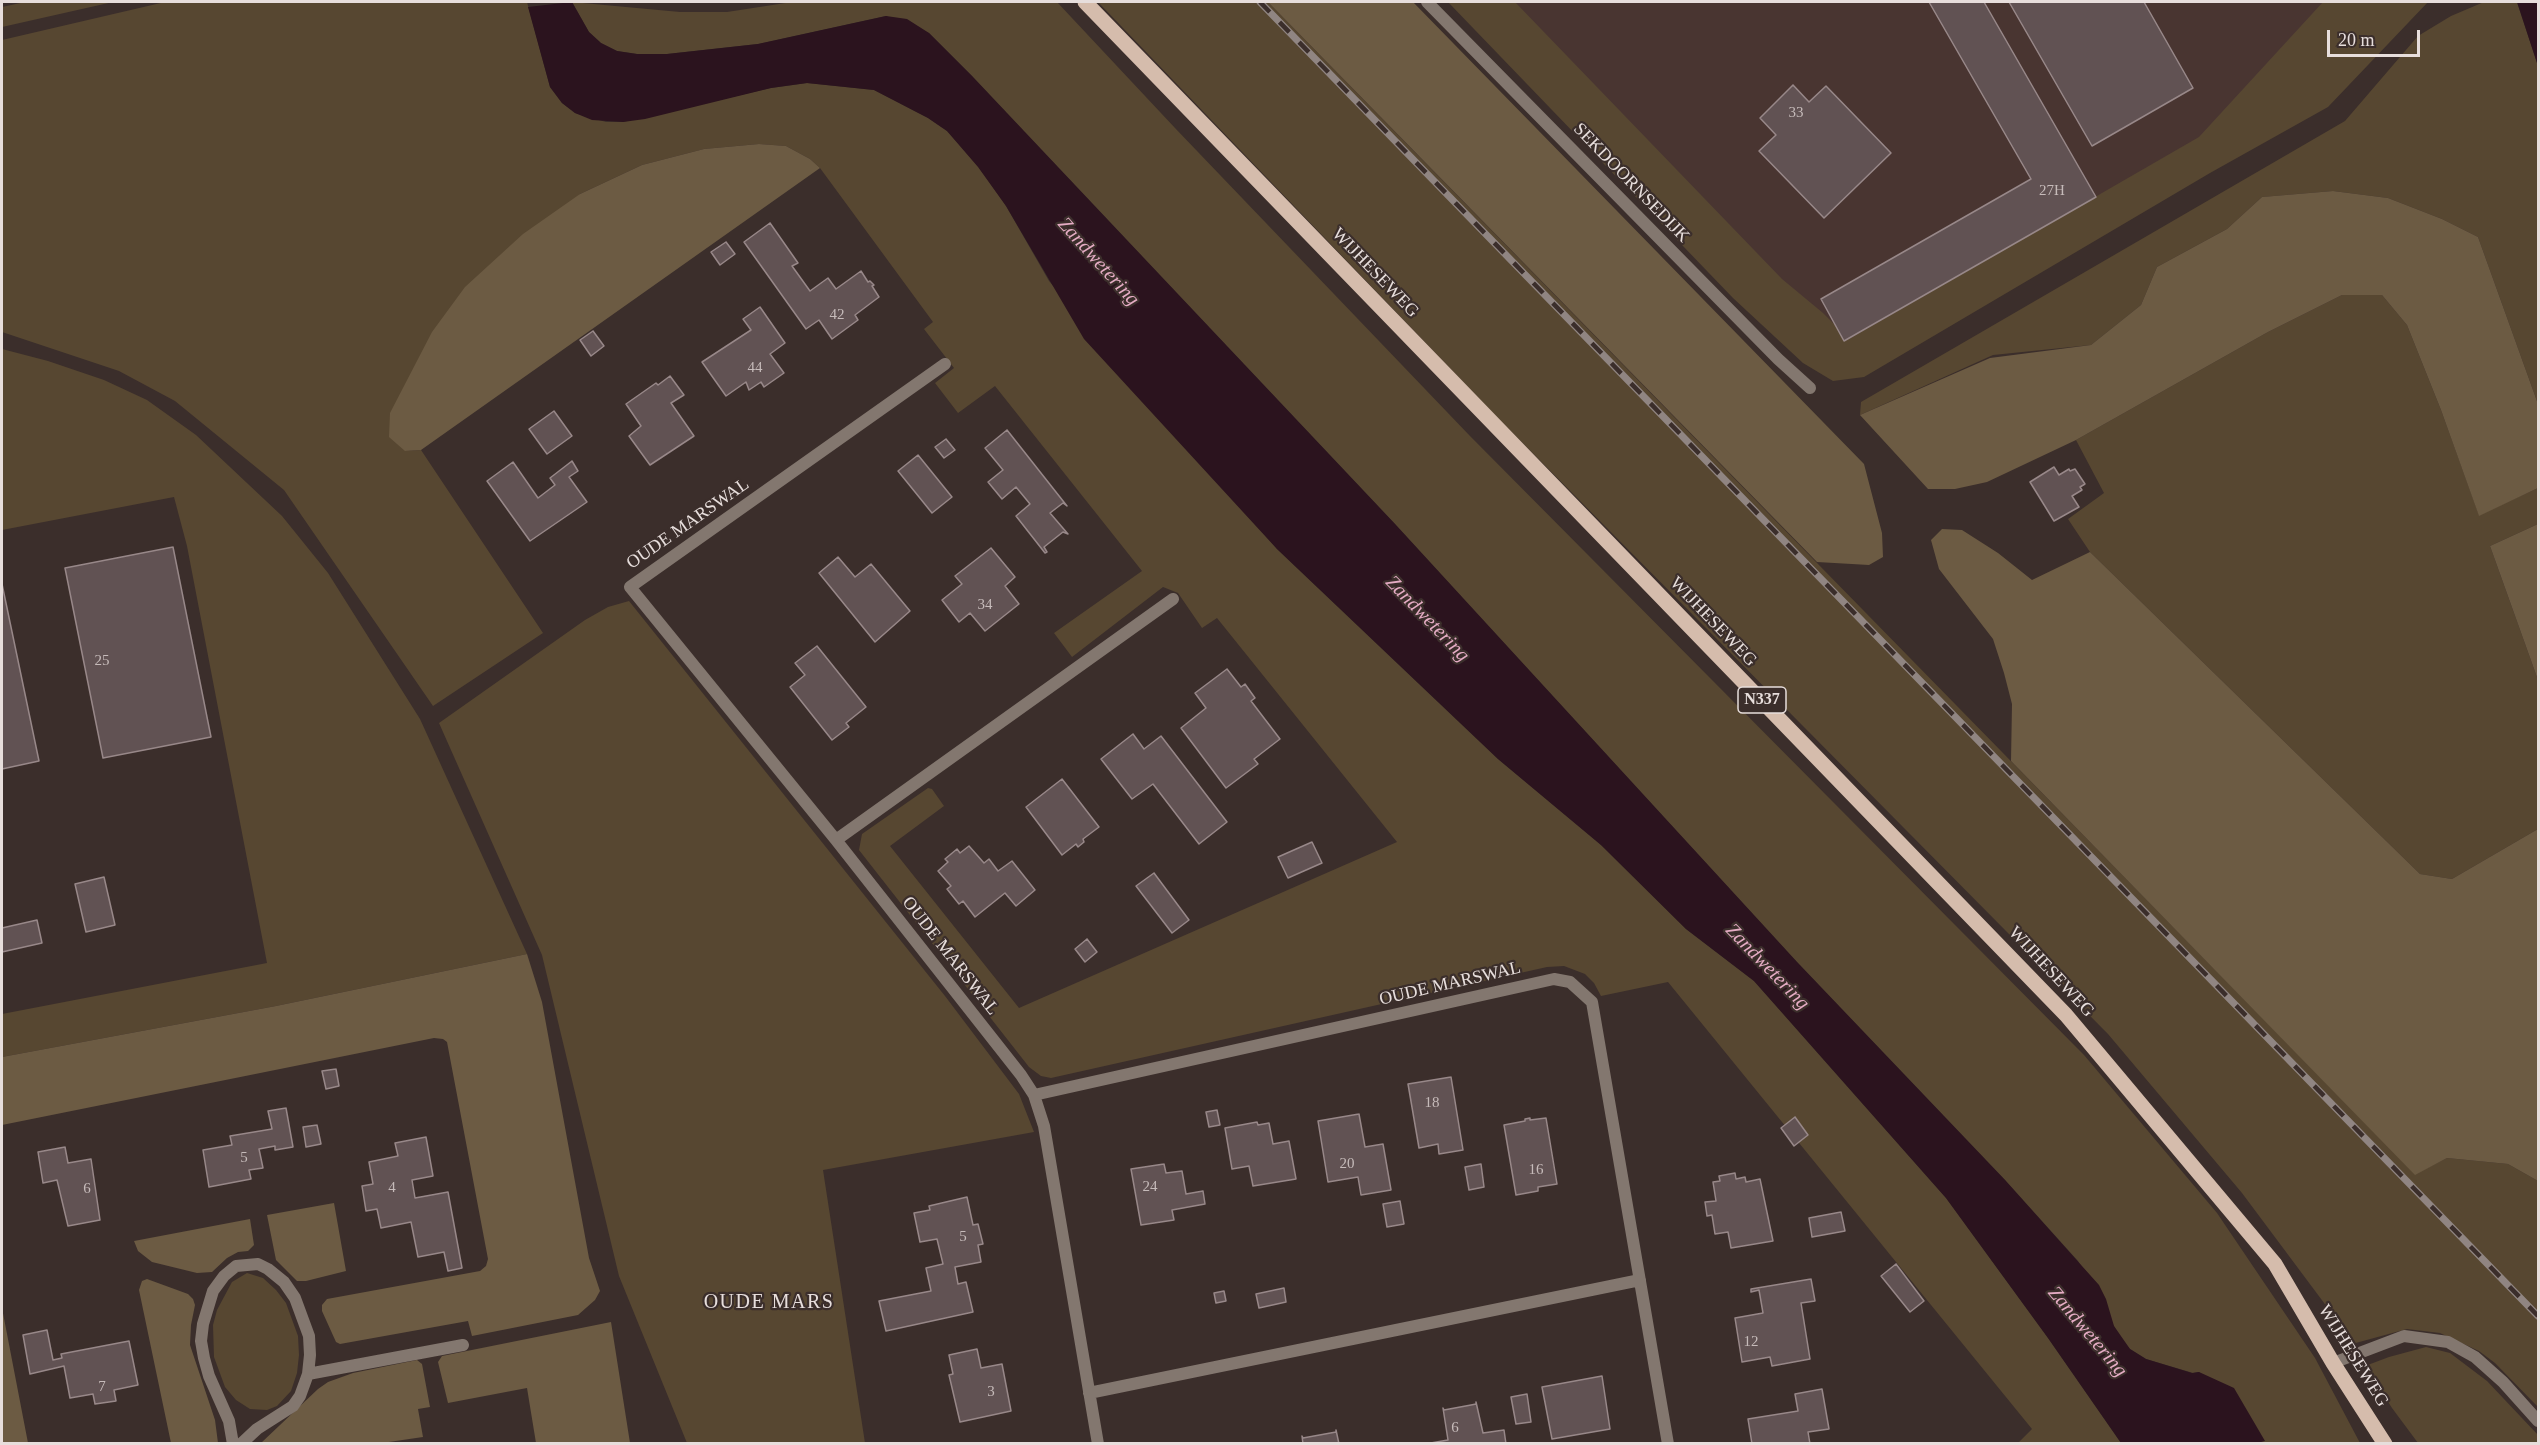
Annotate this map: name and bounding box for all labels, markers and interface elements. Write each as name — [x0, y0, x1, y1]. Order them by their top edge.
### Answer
scale bar — [2330, 18, 2423, 56]
text: 20 m — [2338, 30, 2375, 50]
house number: 33 — [1788, 104, 1804, 122]
street label: SEKDOORNSEDIJK — [1568, 119, 1694, 247]
house number: 27H — [2039, 182, 2065, 200]
water label: Zandwetering — [1052, 213, 1144, 311]
street label: WIJHESEWEG — [1327, 224, 1423, 322]
house number: 42 — [830, 306, 844, 324]
house number: 44 — [748, 359, 762, 377]
street label: OUDE MARSWAL — [623, 474, 753, 574]
water label: Zandwetering — [1380, 571, 1474, 667]
street label: WIJHESEWEG — [1665, 573, 1761, 671]
house number: 34 — [978, 596, 992, 614]
house number: 25 — [94, 652, 110, 670]
road number: N337 — [1738, 687, 1786, 713]
street label: OUDE MARSWAL — [897, 892, 1003, 1020]
water label: Zandwetering — [1720, 919, 1814, 1015]
street label: WIJHESEWEG — [2004, 922, 2098, 1022]
street label: OUDE MARSWAL — [1377, 957, 1523, 1011]
house number: 18 — [1424, 1094, 1440, 1112]
house number: 5 — [240, 1149, 248, 1167]
house number: 20 — [1340, 1155, 1354, 1173]
house number: 16 — [1528, 1161, 1544, 1179]
house number: 24 — [1142, 1178, 1158, 1196]
house number: 4 — [388, 1179, 396, 1197]
house number: 6 — [83, 1180, 91, 1198]
house number: 5 — [959, 1228, 967, 1246]
water label: Zandwetering — [2042, 1282, 2132, 1382]
district label: OUDE MARS — [704, 1291, 834, 1315]
street label: WIJHESEWEG — [2313, 1301, 2393, 1411]
house number: 12 — [1744, 1333, 1758, 1351]
house number: 7 — [98, 1378, 106, 1396]
house number: 3 — [987, 1383, 995, 1401]
house number: 6 — [1451, 1419, 1459, 1437]

